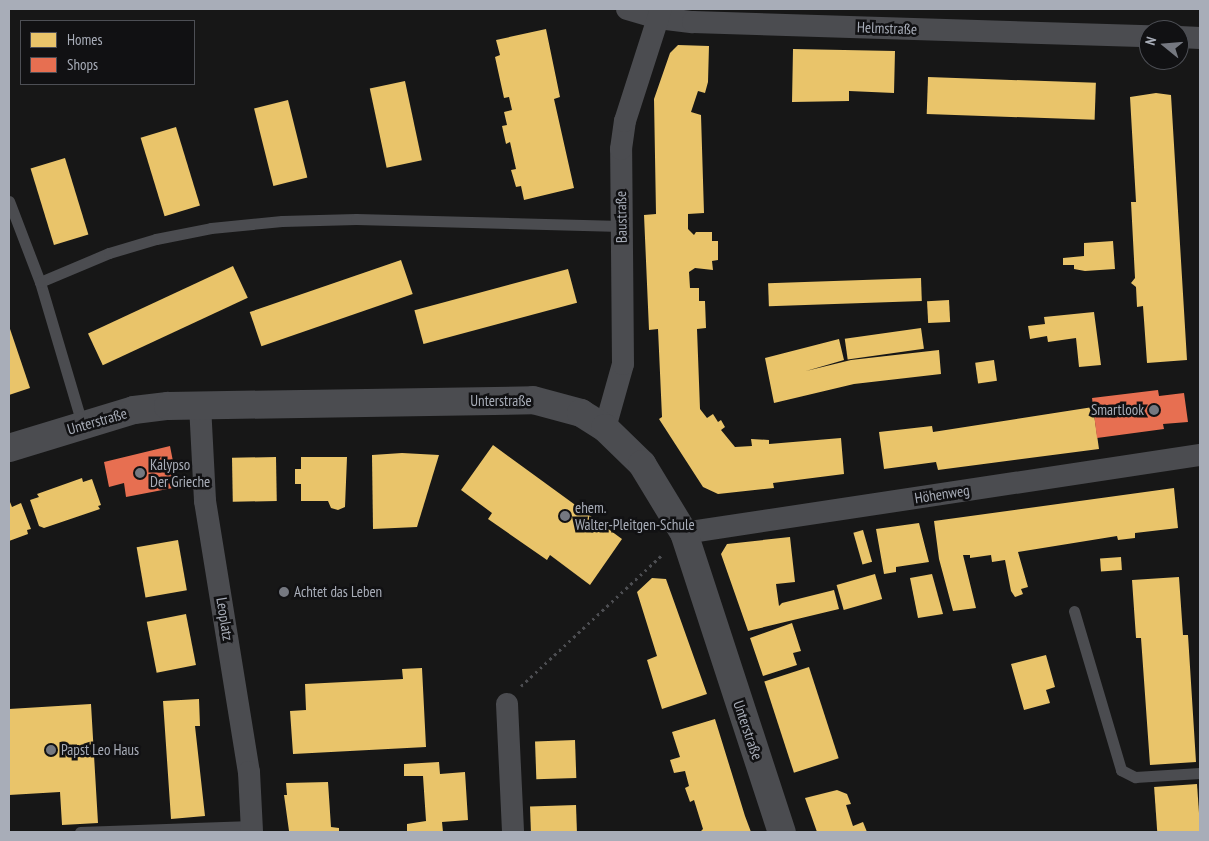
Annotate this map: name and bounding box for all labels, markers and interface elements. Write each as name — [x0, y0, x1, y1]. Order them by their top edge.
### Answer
street label: Helmstraße — [857, 18, 917, 38]
legend — [20, 20, 195, 85]
north arrow — [1139, 20, 1189, 70]
text: Homes — [67, 30, 103, 49]
text: N — [1141, 35, 1160, 47]
text: Shops — [67, 55, 98, 74]
street label: Baustraße — [612, 191, 630, 243]
street label: Unterstraße — [470, 392, 532, 410]
place label: Smartlook — [1091, 401, 1144, 419]
street label: Unterstraße — [65, 404, 129, 438]
marker: Smartlook — [1148, 404, 1160, 416]
place label: Kalypso Der Grieche — [150, 455, 210, 490]
marker: Kalypso Der Grieche — [134, 467, 146, 479]
street label: Höhenweg — [913, 481, 971, 507]
place label: ehem. Walter-Pleitgen-Schule — [575, 498, 695, 533]
marker: ehem. Walter-Pleitgen-Schule — [559, 510, 571, 522]
place label: Achtet das Leben — [294, 583, 382, 601]
marker: Achtet das Leben — [278, 586, 290, 598]
street label: Leoplatz — [213, 596, 237, 642]
street label: Unterstraße — [729, 698, 767, 762]
place label: Papst Leo Haus — [61, 741, 139, 759]
marker: Papst Leo Haus — [45, 744, 57, 756]

